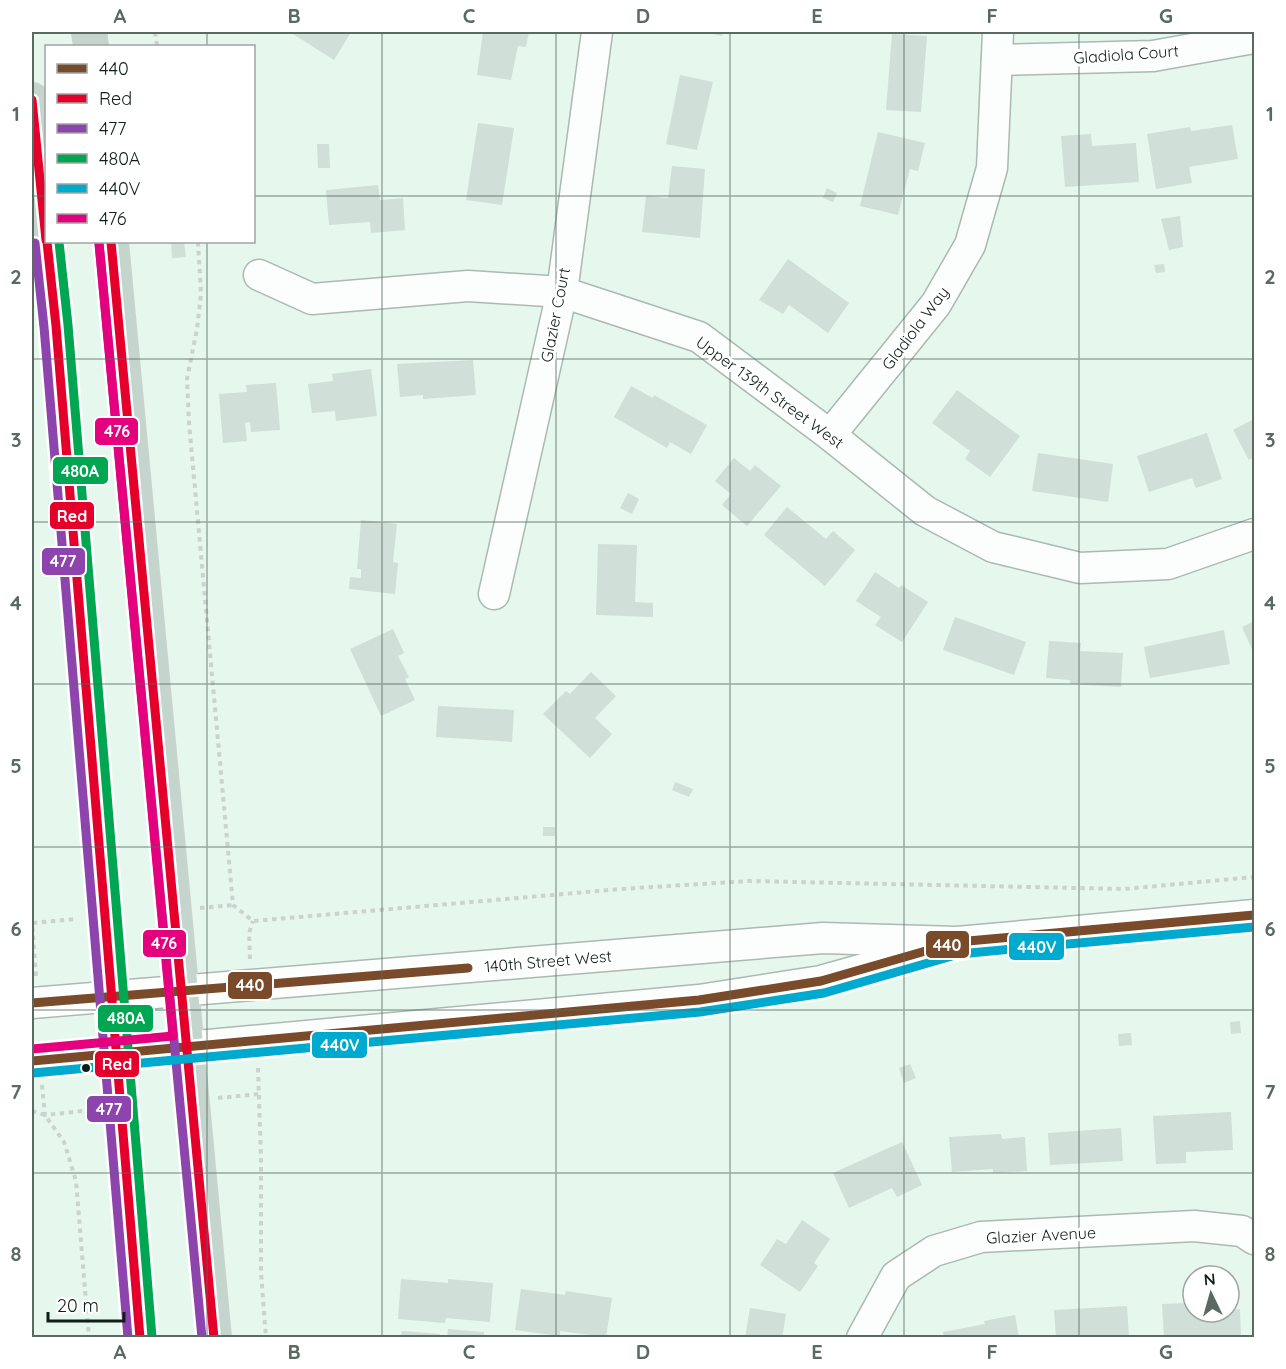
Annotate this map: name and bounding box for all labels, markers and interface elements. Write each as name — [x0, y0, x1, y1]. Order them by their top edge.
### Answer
text: A — [114, 3, 127, 28]
text: B — [287, 3, 301, 28]
text: C — [463, 3, 476, 28]
text: D — [636, 3, 650, 28]
text: E — [811, 3, 823, 28]
text: F — [986, 3, 998, 28]
text: G — [1159, 3, 1173, 28]
street label: Gladiola Court — [1073, 40, 1179, 68]
legend — [45, 45, 255, 243]
text: 440 — [99, 57, 129, 80]
text: Red — [99, 87, 132, 110]
text: 1 — [12, 101, 20, 126]
text: 1 — [1266, 101, 1274, 126]
text: 477 — [99, 117, 126, 140]
text: 480A — [99, 147, 141, 170]
text: 440V — [99, 177, 140, 200]
text: 476 — [99, 207, 127, 230]
text: 2 — [10, 264, 22, 289]
text: 2 — [1264, 264, 1276, 289]
street label: Glazier Court — [536, 266, 574, 364]
street label: Gladiola Way — [877, 282, 953, 374]
street label: Upper 139th Street West — [692, 332, 848, 452]
line badge: 476 — [94, 417, 139, 446]
text: 476 — [104, 421, 130, 441]
text: 3 — [11, 427, 21, 452]
text: 3 — [1265, 427, 1275, 452]
line badge: 480A — [52, 456, 109, 485]
text: 480A — [61, 461, 100, 481]
line badge: Red — [49, 501, 95, 530]
text: Red — [57, 506, 87, 526]
line badge: 477 — [41, 547, 86, 576]
text: 477 — [50, 551, 76, 571]
text: 4 — [10, 590, 22, 615]
text: 4 — [1264, 590, 1276, 615]
text: 5 — [10, 753, 22, 778]
text: 5 — [1264, 753, 1276, 778]
text: 6 — [10, 916, 22, 941]
text: 6 — [1264, 916, 1276, 941]
line badge: 476 — [142, 929, 187, 958]
line badge: 440 — [925, 930, 970, 959]
line badge: 440V — [1008, 932, 1065, 961]
text: 476 — [151, 933, 177, 953]
text: 440 — [933, 935, 961, 955]
text: 440V — [1017, 937, 1057, 957]
street label: 140th Street West — [483, 945, 613, 977]
line badge: 440 — [227, 971, 273, 1000]
text: 440 — [236, 975, 264, 995]
line badge: 480A — [97, 1004, 154, 1033]
text: 480A — [107, 1008, 146, 1028]
line badge: 440V — [311, 1031, 368, 1059]
text: 440V — [320, 1035, 360, 1055]
line badge: Red — [94, 1050, 140, 1078]
text: Red — [102, 1054, 132, 1074]
unlabelled marker — [80, 1062, 92, 1074]
text: 7 — [11, 1079, 22, 1104]
text: 7 — [1265, 1079, 1276, 1104]
line badge: 477 — [86, 1095, 132, 1123]
text: 477 — [96, 1099, 122, 1119]
street label: Glazier Avenue — [986, 1222, 1096, 1248]
text: 8 — [11, 1241, 22, 1266]
text: 8 — [1265, 1241, 1276, 1266]
north arrow — [1181, 1264, 1241, 1324]
text: N — [1203, 1269, 1216, 1290]
scale bar — [48, 1285, 124, 1323]
text: 20 m — [57, 1294, 99, 1317]
text: A — [114, 1339, 127, 1364]
text: B — [287, 1339, 301, 1364]
text: C — [463, 1339, 476, 1364]
text: D — [636, 1339, 650, 1364]
text: E — [811, 1339, 823, 1364]
text: F — [986, 1339, 998, 1364]
text: G — [1159, 1339, 1173, 1364]

